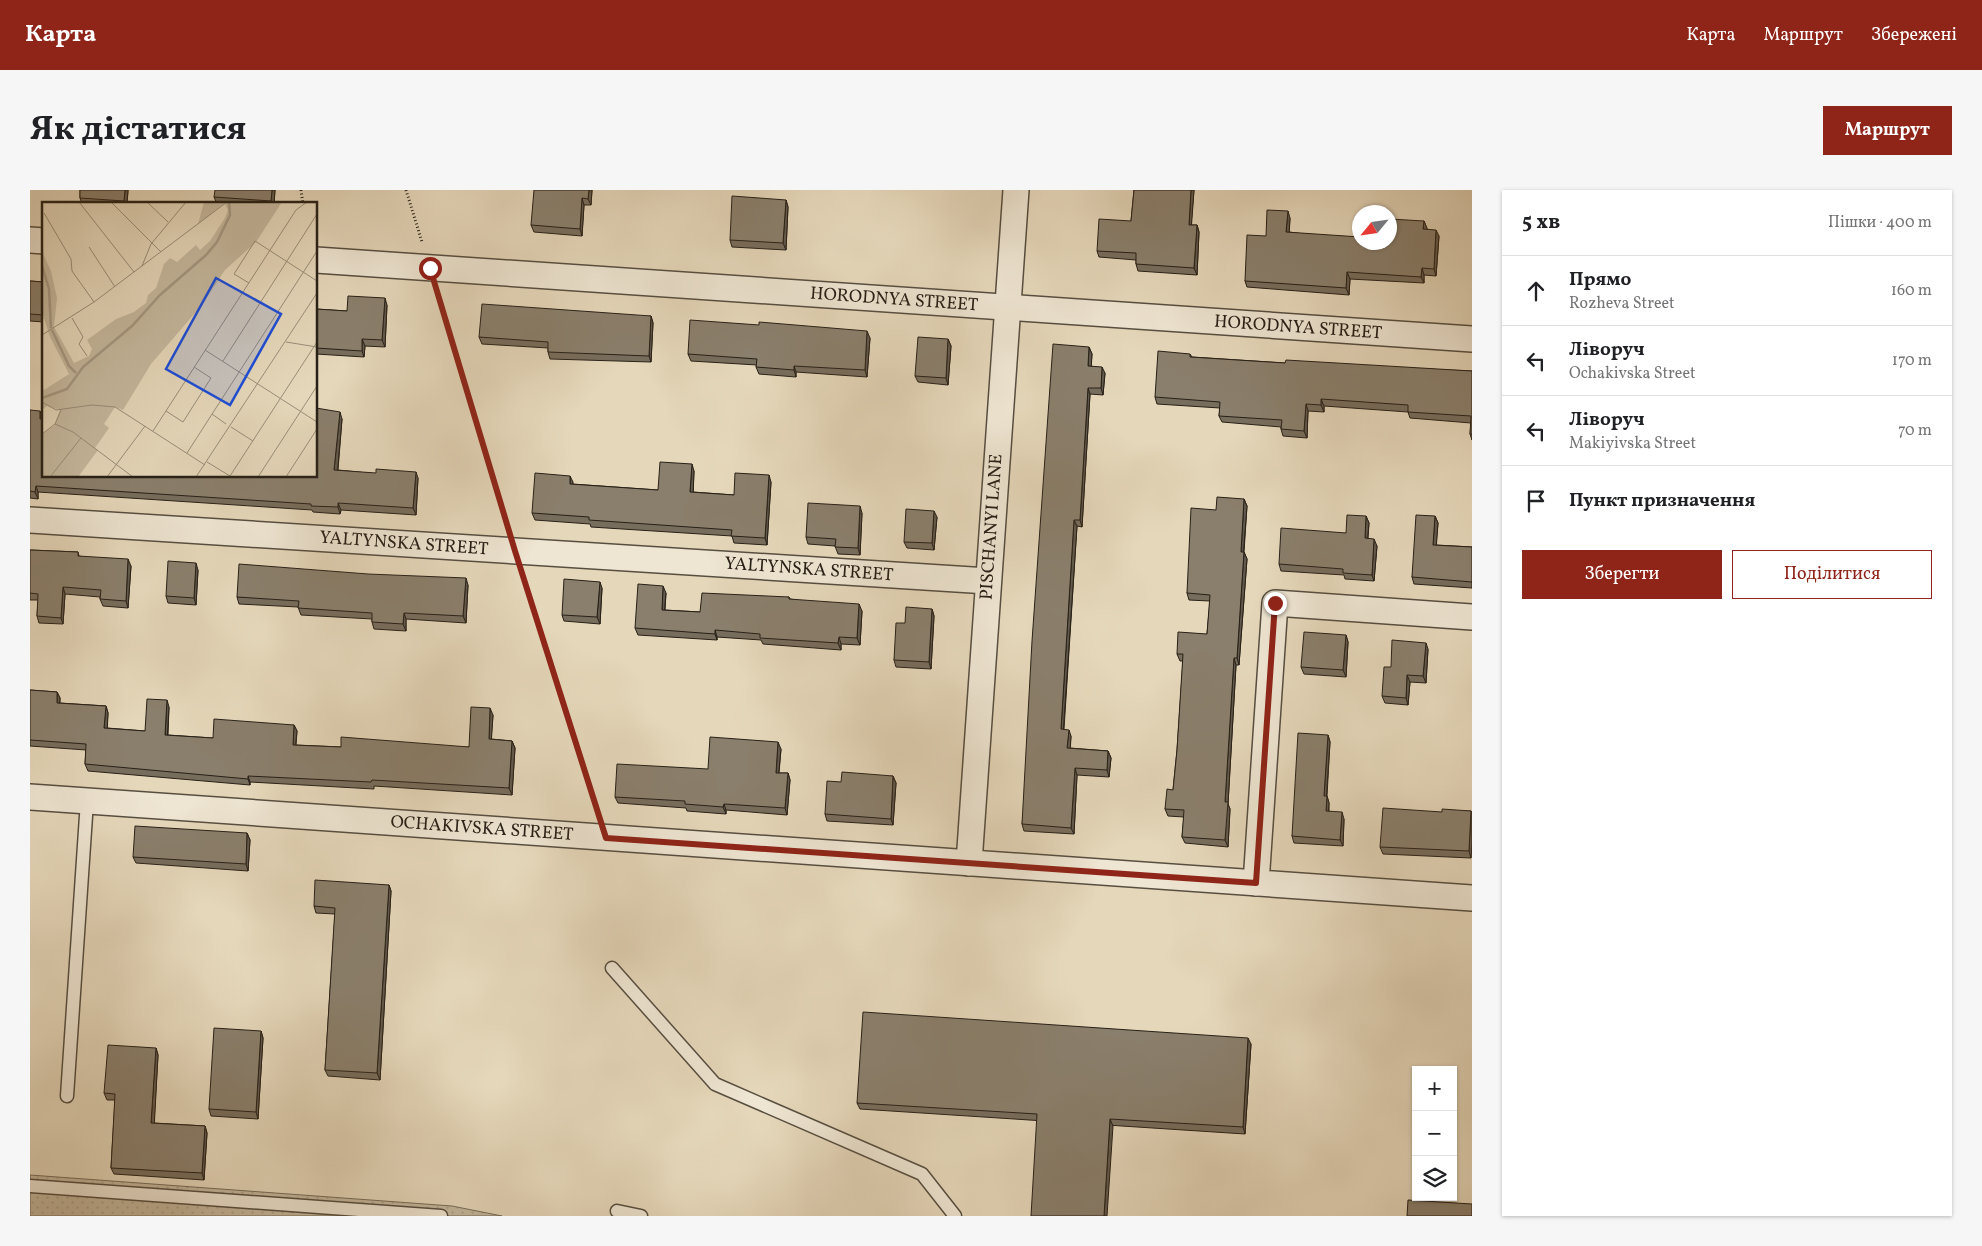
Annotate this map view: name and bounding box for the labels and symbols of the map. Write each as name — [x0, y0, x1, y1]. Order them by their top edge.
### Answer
inset map — [42, 202, 318, 478]
north arrow — [1352, 205, 1397, 250]
route start — [419, 257, 442, 280]
street label: HORODNYA STREET — [809, 282, 979, 318]
street label: HORODNYA STREET — [1213, 310, 1383, 346]
street label: PISCHANYI LANE — [974, 453, 1010, 601]
street label: YALTYNSKA STREET — [319, 526, 490, 562]
street label: YALTYNSKA STREET — [724, 552, 895, 588]
route end — [1264, 592, 1287, 615]
street label: OCHAKIVSKA STREET — [390, 810, 575, 848]

